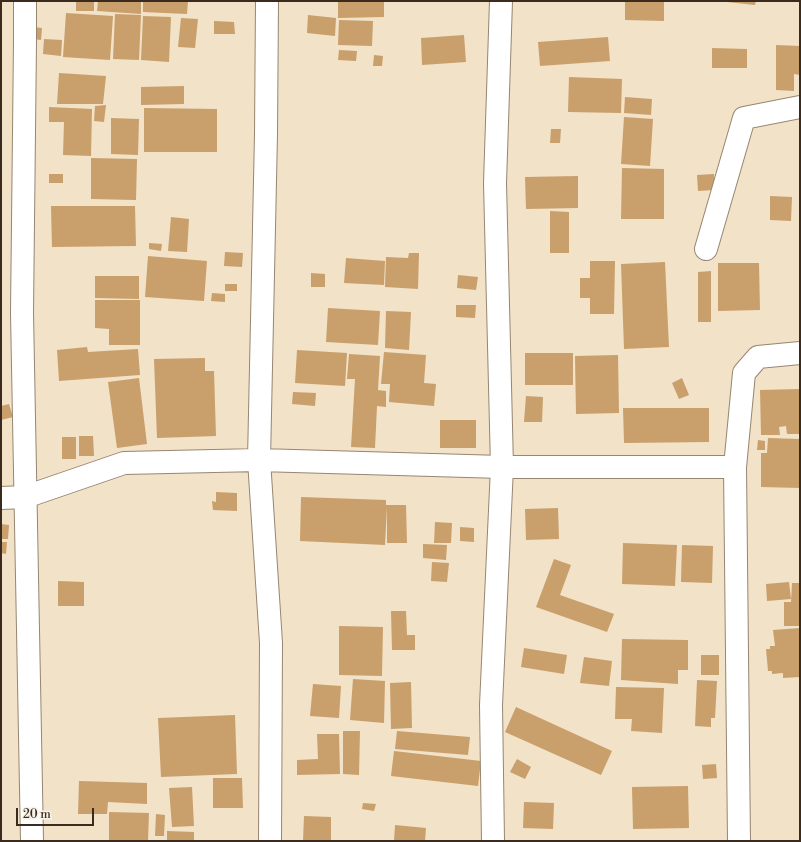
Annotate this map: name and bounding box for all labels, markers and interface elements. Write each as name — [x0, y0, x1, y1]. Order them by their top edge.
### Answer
scale bar — [18, 800, 96, 826]
text: 20 m — [23, 807, 51, 822]

